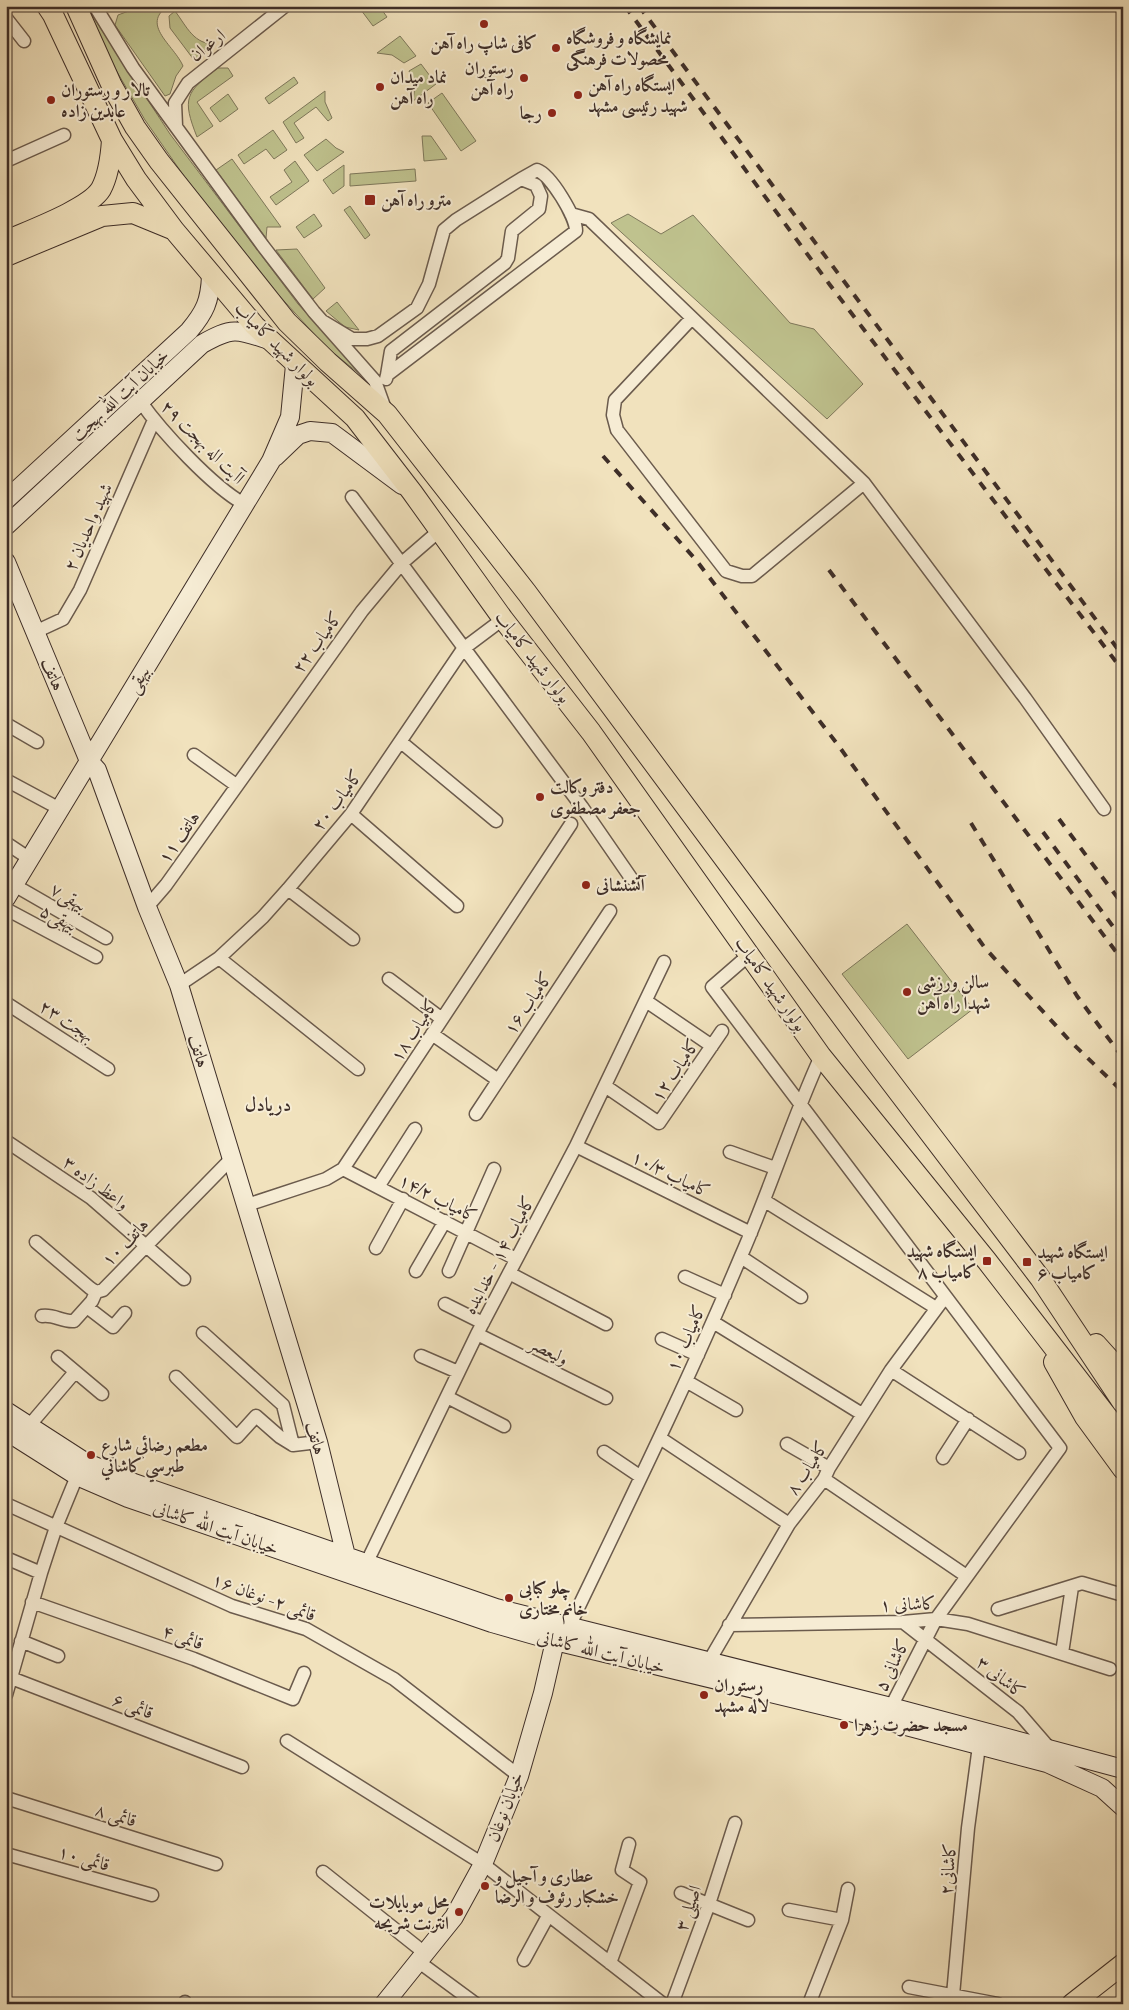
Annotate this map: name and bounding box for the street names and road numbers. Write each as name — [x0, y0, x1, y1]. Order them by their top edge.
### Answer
street label: ارغوان — [184, 24, 230, 67]
street label: بولوار شهید کامیاب — [229, 297, 324, 392]
street label: خیابان آیت الله بهجت — [64, 342, 174, 447]
street label: اآیت اله بهجت ۲۹ — [156, 396, 250, 489]
street label: شهید واحدیان ۲ — [59, 480, 118, 575]
street label: کامیاب ۲۲ — [287, 607, 348, 678]
street label: بولوار شهید کامیاب — [489, 607, 576, 708]
street label: هاتف — [35, 654, 70, 694]
street label: بیهقی — [121, 661, 157, 698]
street label: کامیاب ۲۰ — [307, 765, 368, 836]
street label: هاتف ۱۱ — [153, 807, 206, 868]
street label: بیهقی۷ — [46, 878, 91, 918]
street label: بیهقی۵ — [36, 899, 81, 938]
street label: بولوار شهید کامیاب — [729, 932, 812, 1036]
street label: کامیاب ۱۶ — [499, 967, 558, 1039]
street label: کامیاب ۱۸ — [385, 994, 443, 1066]
street label: بهجت ۲۳ — [35, 995, 99, 1048]
street label: هاتف — [183, 1032, 214, 1071]
street label: کامیاب ۱۲ — [646, 1034, 705, 1106]
street label: کامیاب ۱۰/۳ — [628, 1146, 714, 1203]
street label: واعظ زاده ۳ — [58, 1151, 133, 1216]
street label: کامیاب ۱۴/۲ — [395, 1169, 481, 1228]
street label: کامیاب ۱۴ - خدابنده — [458, 1192, 540, 1319]
street label: هاتف ۱۰ — [97, 1213, 154, 1271]
street label: کامیاب ۱۰ — [662, 1301, 711, 1375]
street label: ولیعصر — [524, 1331, 572, 1371]
street label: هاتف — [300, 1419, 331, 1458]
street label: کامیاب ۸ — [781, 1437, 834, 1500]
street label: خیابان آیت الله کاشانی — [150, 1493, 283, 1561]
street label: قائمی ۲- نوغان ۱۶ — [209, 1568, 319, 1627]
street label: کاشانی ۱ — [880, 1592, 936, 1617]
street label: قائمی ۴ — [159, 1619, 207, 1655]
street label: خیابان آیت الله کاشانی — [535, 1623, 668, 1679]
street label: کاشانی ۵ — [870, 1635, 915, 1695]
street label: کاشانی ۳ — [972, 1651, 1030, 1704]
street label: قائمی ۶ — [109, 1688, 157, 1725]
street label: خیابان نوغان — [482, 1769, 529, 1845]
street label: قائمی ۸ — [92, 1798, 139, 1833]
street label: قائمی ۱۰ — [55, 1840, 112, 1877]
street label: کاشانی۲ — [935, 1842, 962, 1896]
street label: اصیلی ۳ — [670, 1882, 708, 1934]

